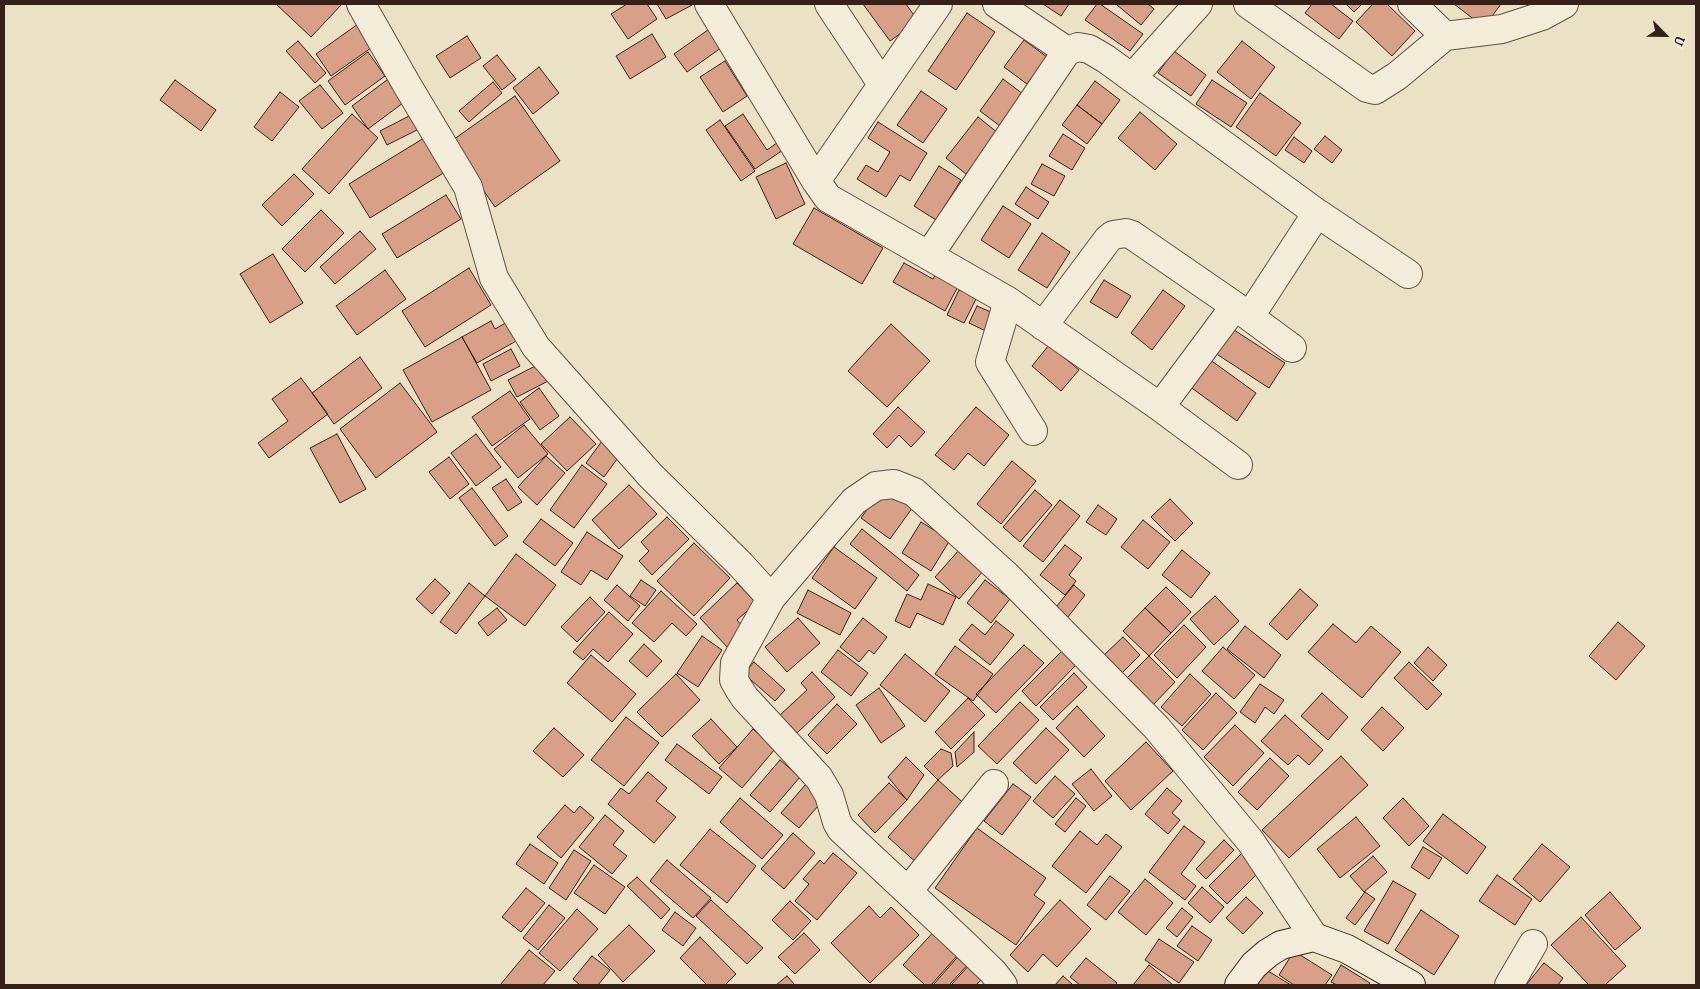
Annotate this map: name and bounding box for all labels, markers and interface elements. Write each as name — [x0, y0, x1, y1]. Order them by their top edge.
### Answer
north arrow — [1640, 10, 1690, 60]
text: U — [1669, 33, 1690, 49]

